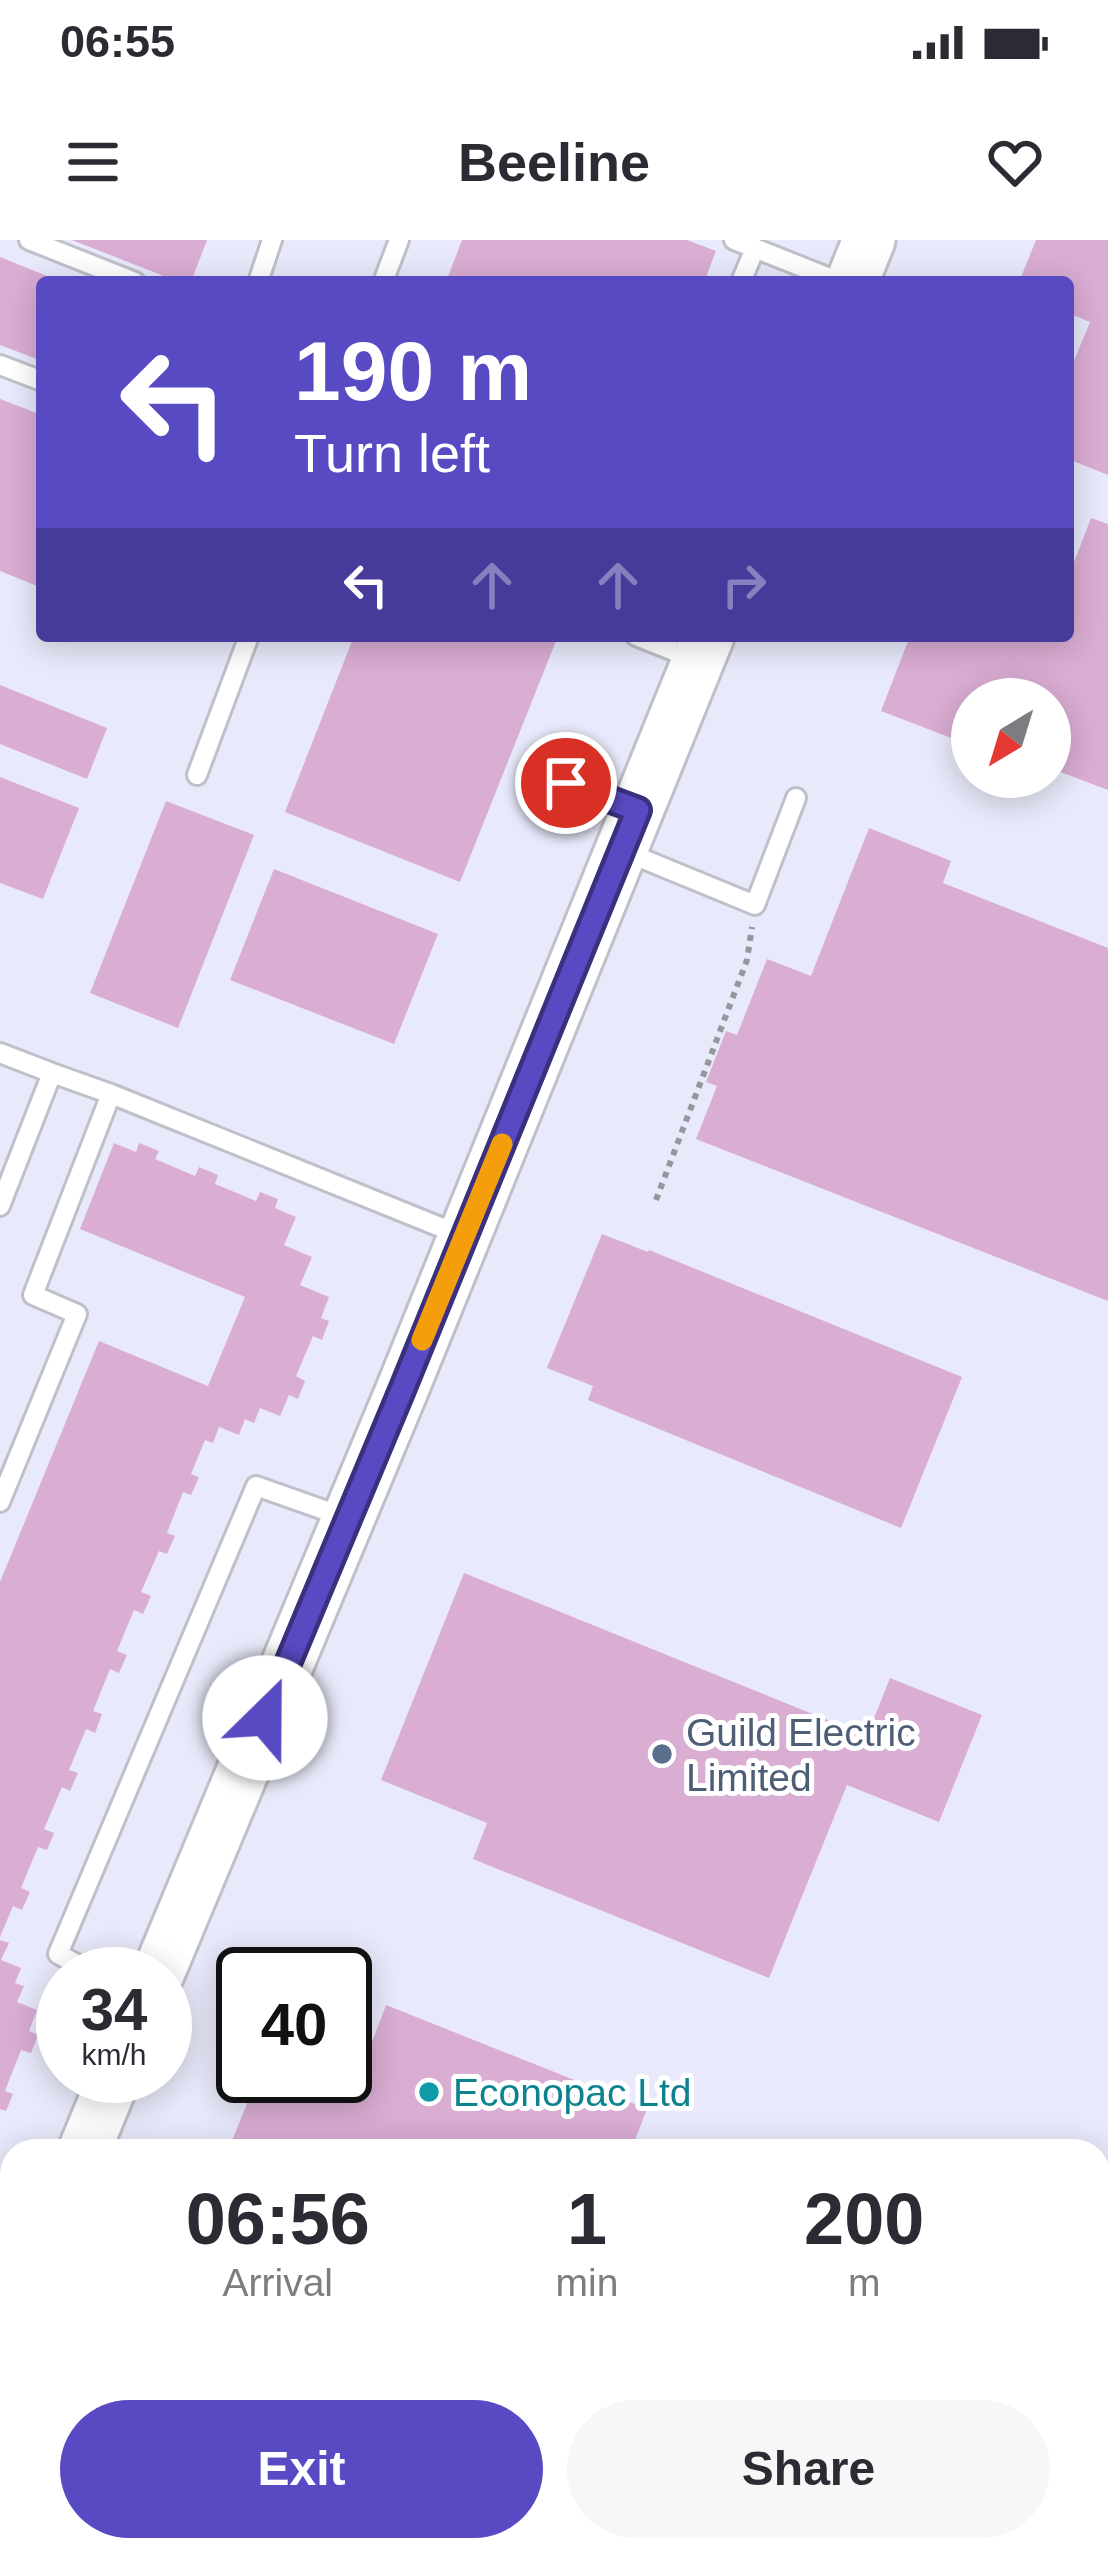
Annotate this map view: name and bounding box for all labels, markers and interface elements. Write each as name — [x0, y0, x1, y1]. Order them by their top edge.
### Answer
text: 06:55 — [60, 16, 175, 67]
icon: menu — [60, 129, 126, 195]
icon: heart — [982, 129, 1048, 195]
text: Beeline — [458, 132, 650, 192]
icon: left — [96, 324, 252, 480]
text: 190 m — [294, 324, 532, 418]
text: Turn left — [294, 423, 490, 483]
icon: left — [333, 552, 399, 618]
icon: ahead — [459, 552, 525, 618]
icon: ahead — [585, 552, 651, 618]
icon: right — [711, 552, 777, 618]
north arrow — [951, 678, 1071, 798]
map controls — [951, 678, 1071, 798]
pin — [515, 732, 617, 834]
icon: arrive — [533, 750, 599, 816]
position arrow — [202, 1655, 328, 1781]
place label: Guild Electric Limited — [686, 1711, 916, 1799]
marker: Guild Electric Limited — [649, 1741, 675, 1767]
speed limit sign: 40 — [216, 1947, 372, 2103]
text: 34 — [81, 1976, 147, 2043]
text: km/h — [81, 2038, 147, 2071]
place label: Econopac Ltd — [453, 2071, 692, 2114]
marker: Econopac Ltd — [416, 2079, 442, 2105]
text: 06:56 — [186, 2179, 370, 2259]
text: 1 — [567, 2179, 607, 2259]
text: 200 — [804, 2179, 924, 2259]
text: Arrival — [223, 2261, 333, 2304]
text: min — [556, 2261, 618, 2304]
text: m — [848, 2261, 880, 2304]
button: Exit — [60, 2400, 543, 2538]
button: Share — [567, 2400, 1050, 2538]

